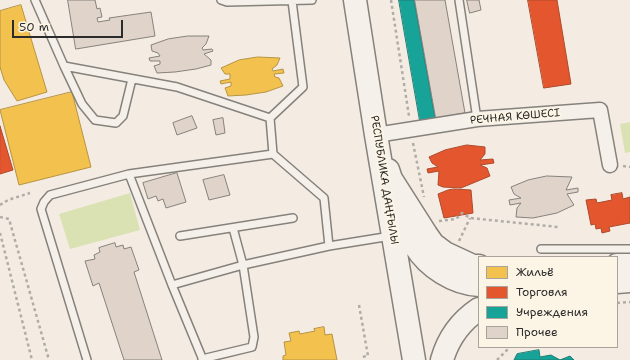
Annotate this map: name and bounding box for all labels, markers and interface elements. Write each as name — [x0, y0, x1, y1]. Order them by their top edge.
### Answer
scale bar — [14, 12, 125, 38]
text: 50 m — [19, 19, 49, 35]
street label: РЕЧНАЯ КӨШЕСІ — [469, 106, 561, 128]
street label: РЕСПУБЛИКА ДАҢҒЫЛЫ — [367, 114, 401, 246]
legend — [478, 256, 618, 348]
text: Жильё — [516, 264, 554, 280]
text: Торговля — [516, 284, 568, 300]
text: Учреждения — [516, 304, 588, 320]
text: Прочее — [516, 324, 558, 340]

